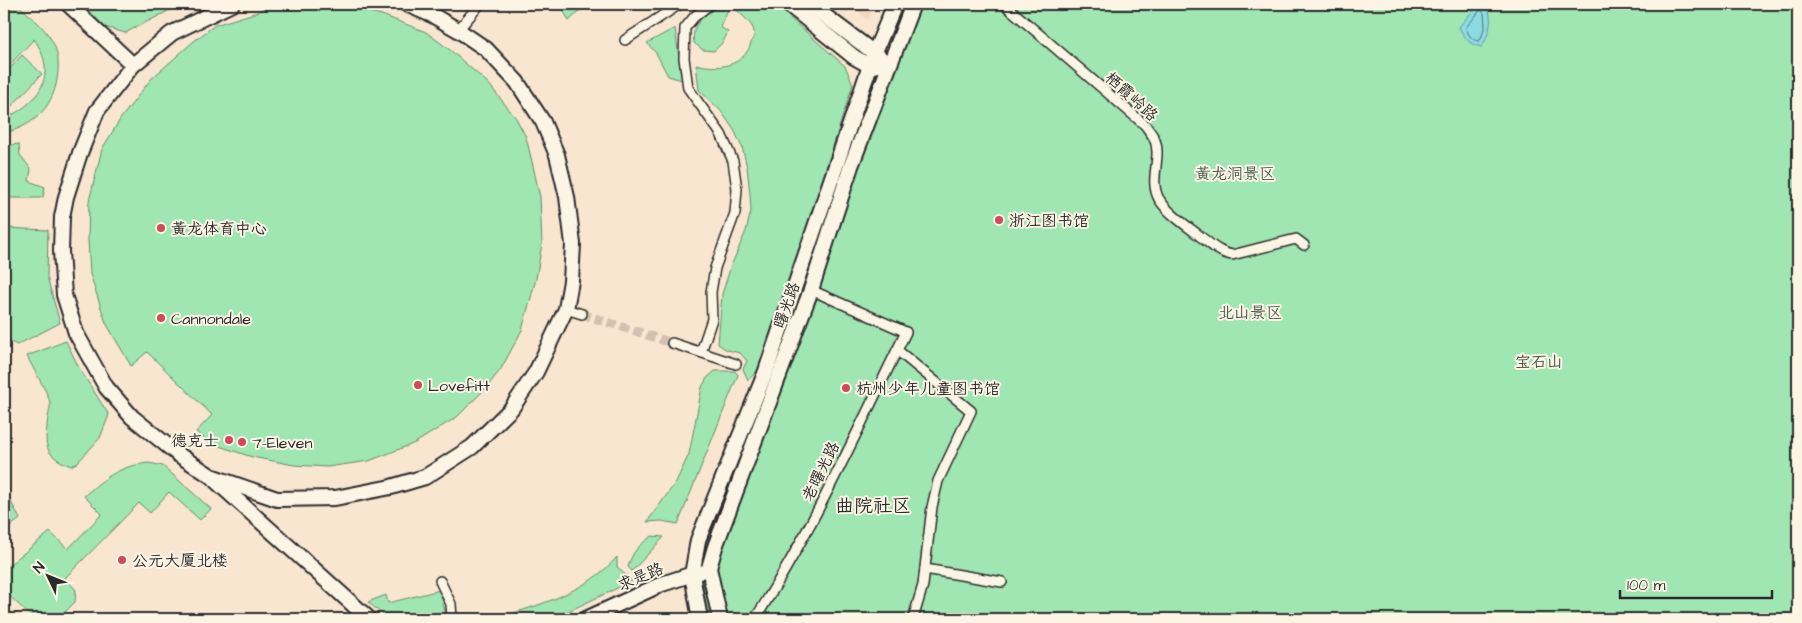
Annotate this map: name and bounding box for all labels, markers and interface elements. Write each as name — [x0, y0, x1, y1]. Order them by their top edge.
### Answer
street label: 栖霞岭路 — [1100, 67, 1162, 126]
park label: 黄龙洞景区 — [1195, 163, 1275, 185]
place label: 浙江图书馆 — [1009, 210, 1089, 232]
marker: 浙江图书馆 — [993, 214, 1005, 226]
place label: 黄龙体育中心 — [171, 218, 267, 240]
marker: 黄龙体育中心 — [155, 222, 167, 234]
street label: 曙光路 — [768, 279, 805, 332]
park label: 北山景区 — [1218, 302, 1282, 324]
place label: Cannondale — [171, 308, 251, 330]
marker: Cannondale — [155, 312, 167, 324]
park label: 宝石山 — [1515, 351, 1563, 373]
place label: Lovefitt — [428, 375, 490, 397]
place label: 杭州少年儿童图书馆 — [856, 378, 1000, 400]
marker: Lovefitt — [412, 379, 424, 391]
marker: 杭州少年儿童图书馆 — [840, 382, 852, 394]
place label: 德克士 — [171, 430, 219, 452]
place label: 7-Eleven — [252, 432, 312, 454]
marker: 德克士 — [223, 434, 235, 446]
marker: 7-Eleven — [236, 436, 248, 448]
street label: 老曙光路 — [797, 438, 845, 505]
district label: 曲院社区 — [835, 493, 911, 520]
north arrow — [22, 550, 72, 600]
place label: 公元大厦北楼 — [132, 550, 228, 572]
marker: 公元大厦北楼 — [116, 554, 128, 566]
street label: 求是路 — [614, 557, 667, 596]
text: N — [29, 558, 50, 578]
scale bar — [1620, 568, 1772, 600]
text: 100 m — [1627, 575, 1666, 596]

